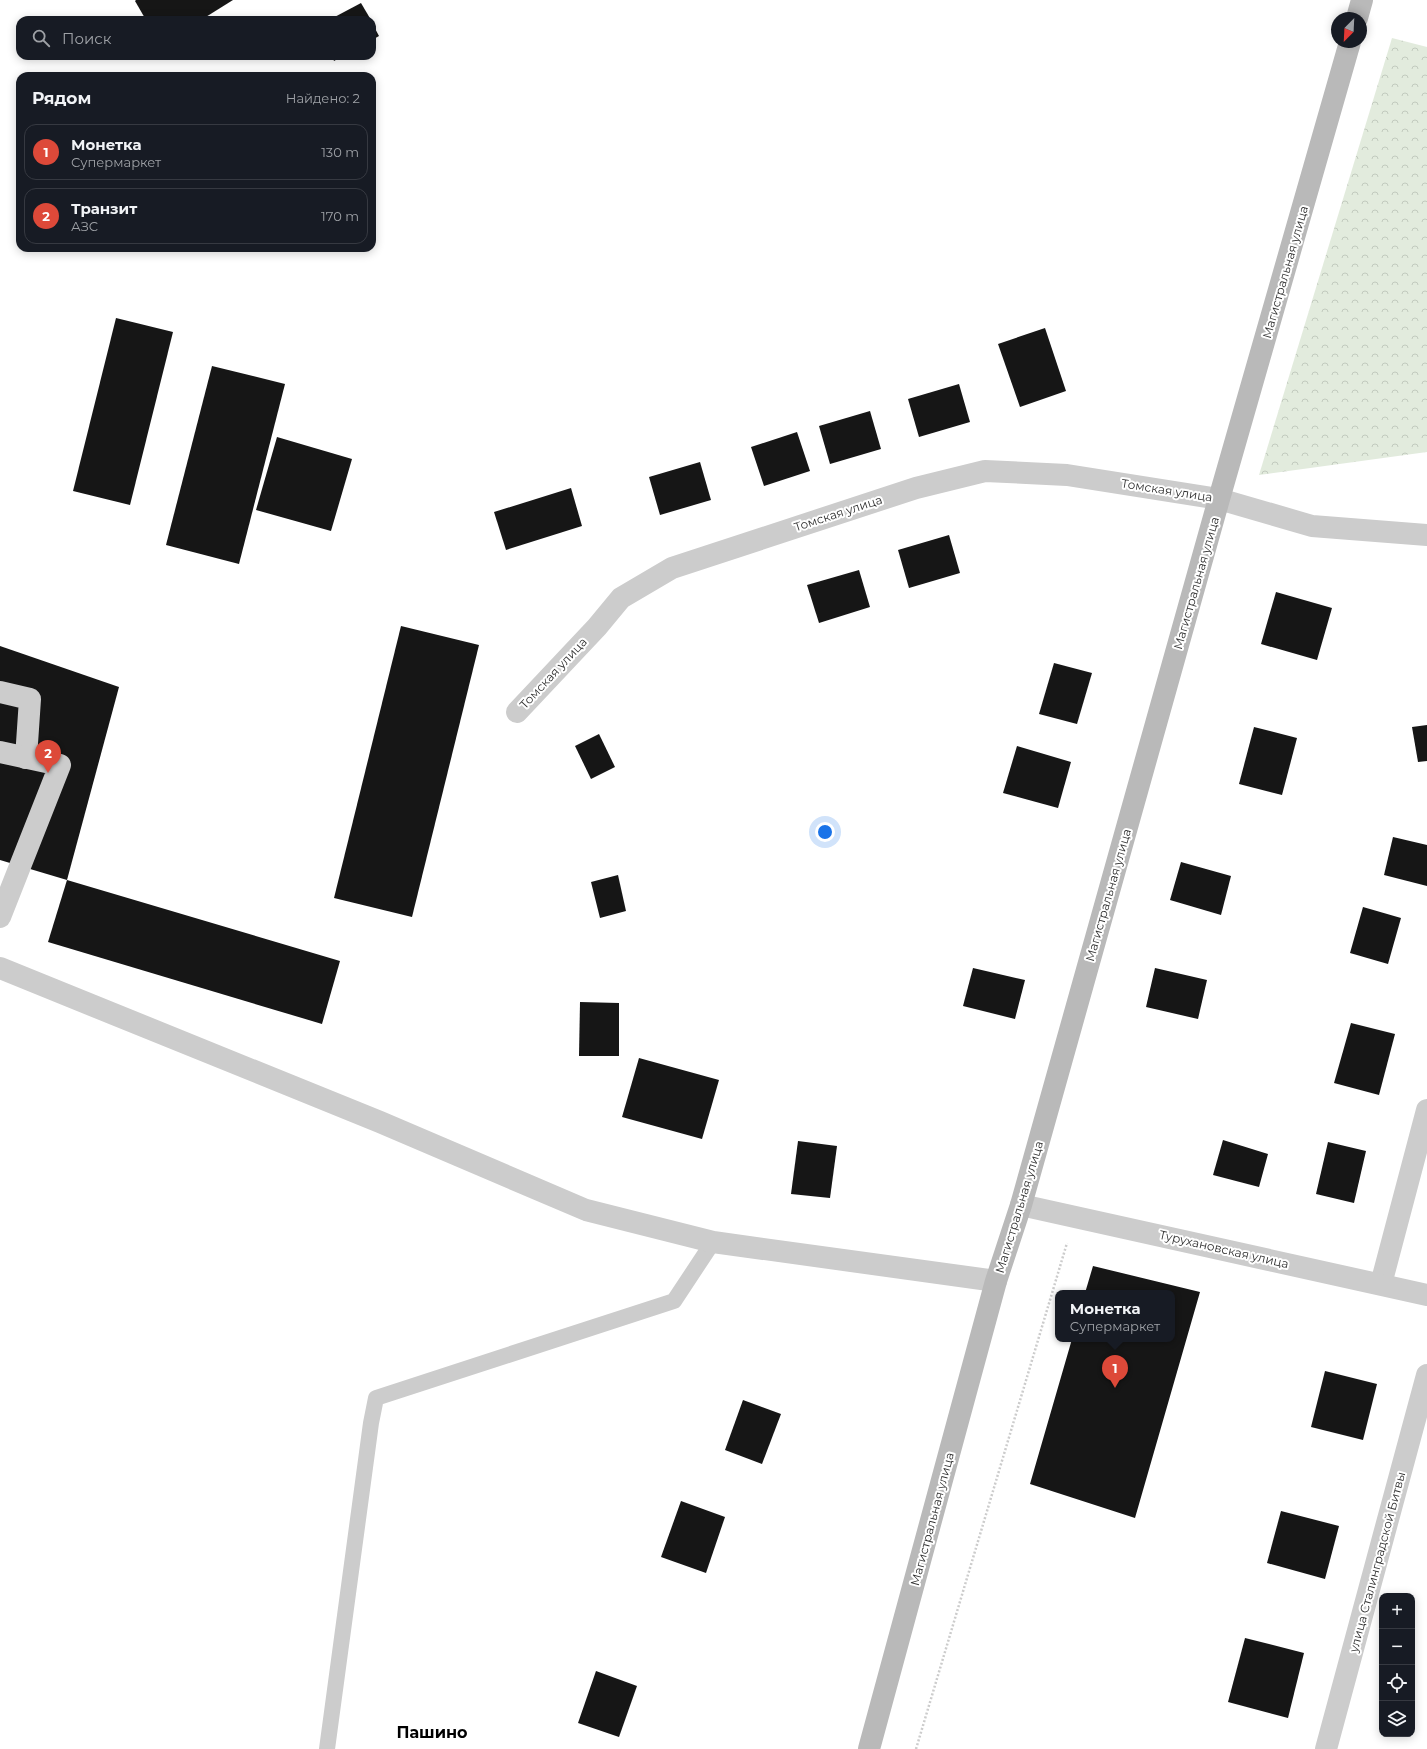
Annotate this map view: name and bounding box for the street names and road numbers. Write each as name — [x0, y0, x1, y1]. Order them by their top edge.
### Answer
street label: Магистральная улица — [1259, 204, 1311, 340]
street label: Томская улица — [1120, 475, 1214, 505]
street label: Томская улица — [792, 492, 884, 534]
street label: Магистральная улица — [1170, 515, 1222, 651]
street label: Томская улица — [516, 634, 590, 712]
street label: Магистральная улица — [1082, 827, 1134, 963]
street label: Магистральная улица — [992, 1139, 1046, 1275]
street label: Турухановская улица — [1158, 1227, 1290, 1271]
street label: Магистральная улица — [907, 1451, 957, 1587]
street label: улица Сталинградской Битвы — [1345, 1470, 1408, 1655]

